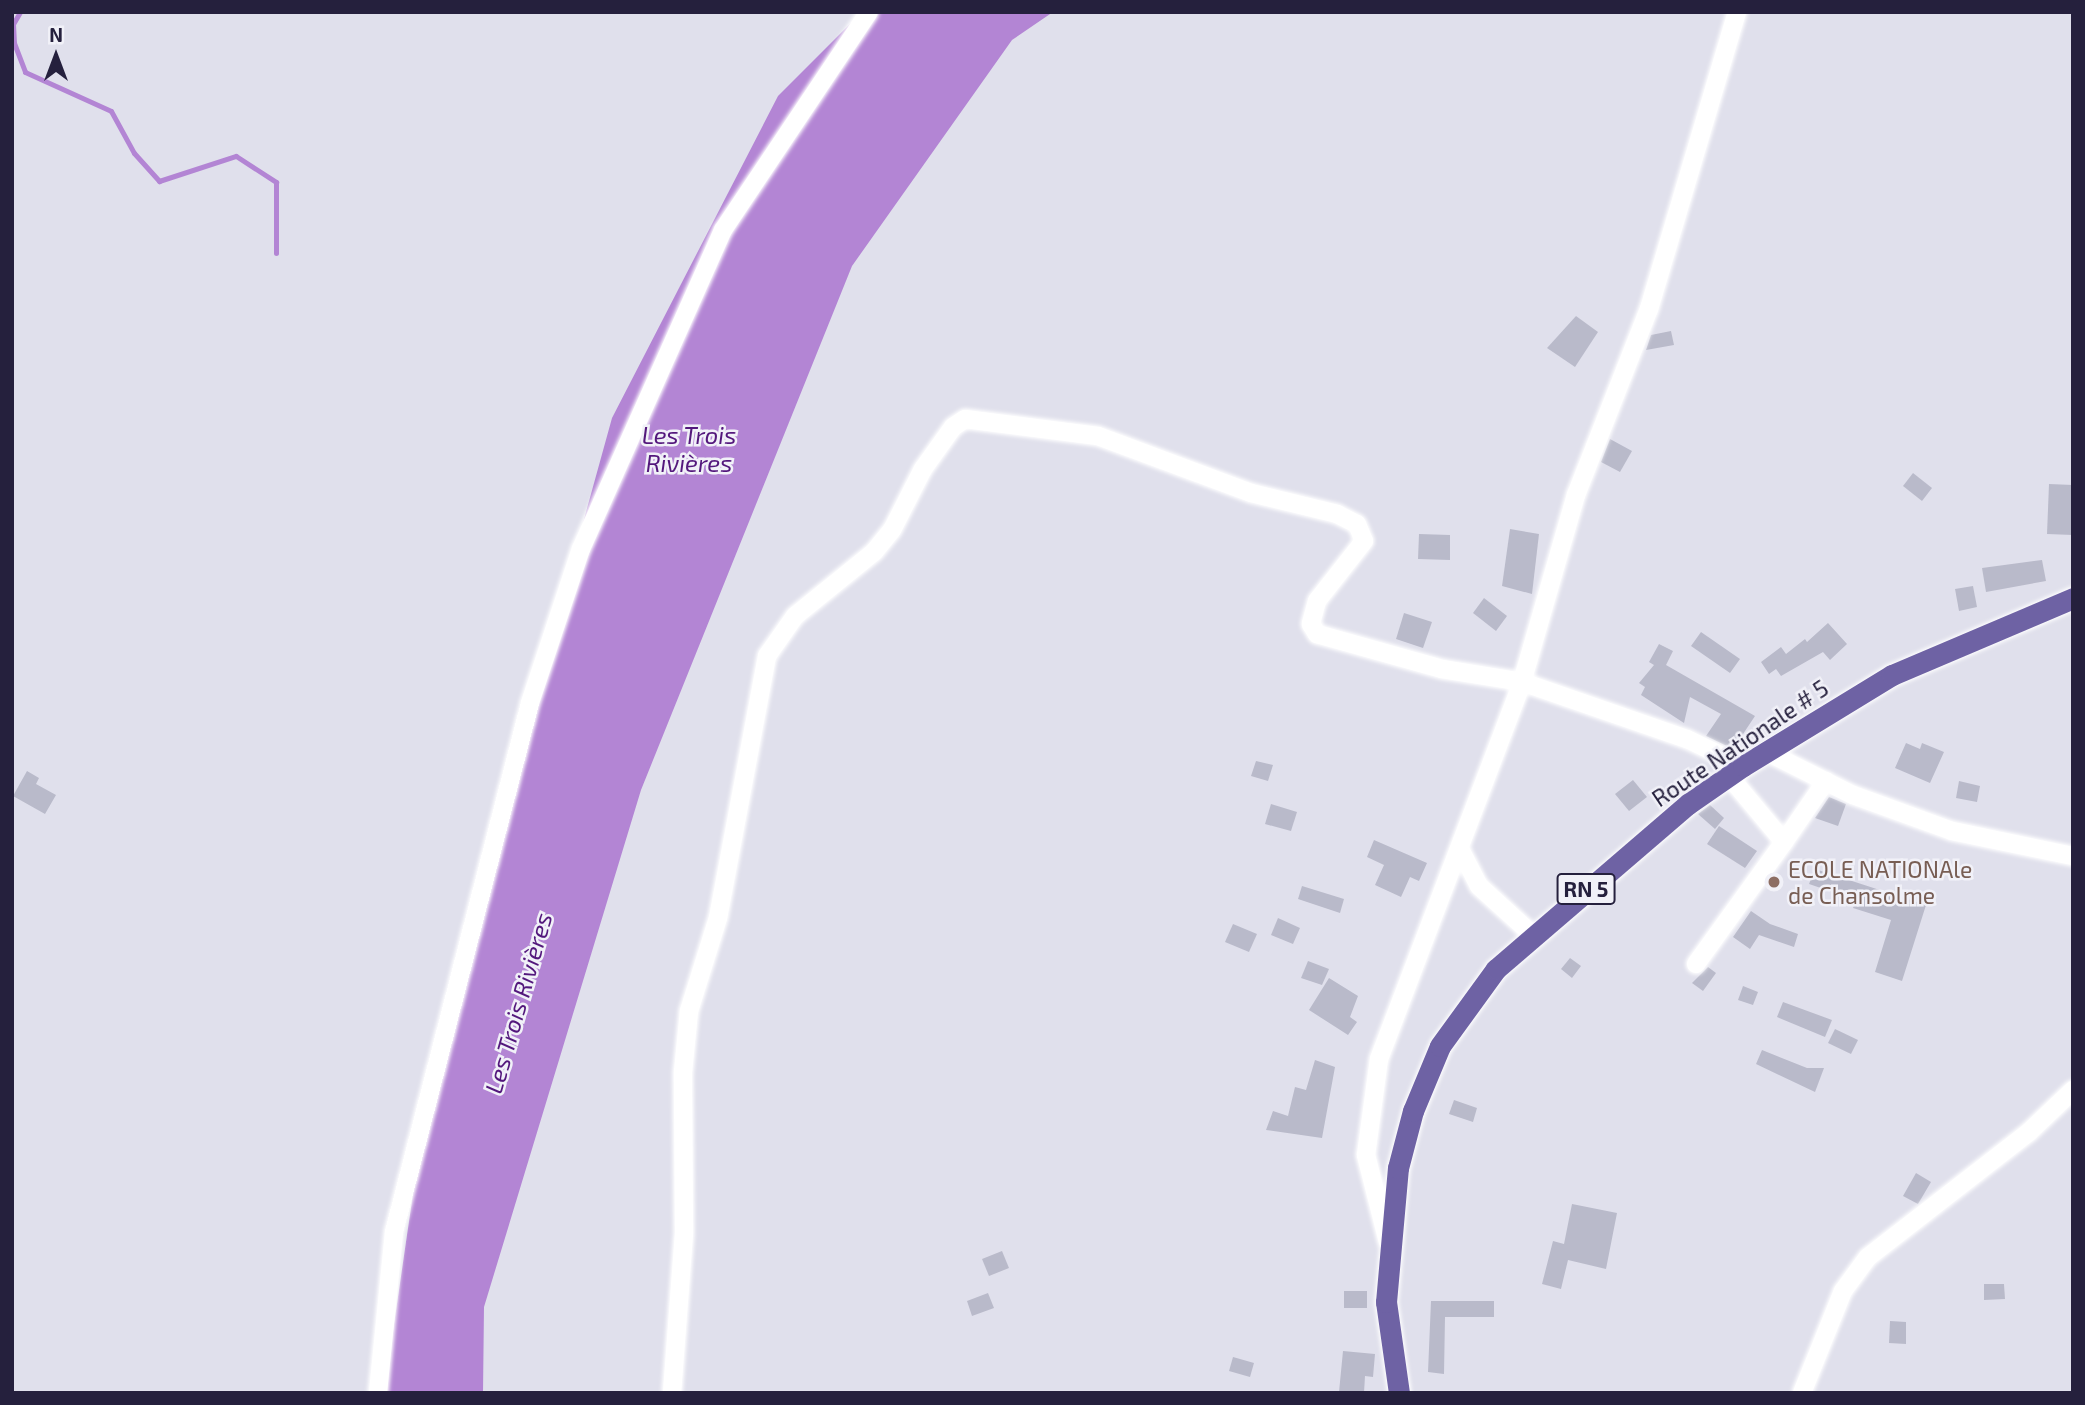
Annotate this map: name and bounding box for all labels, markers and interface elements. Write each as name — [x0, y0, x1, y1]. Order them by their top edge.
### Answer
north arrow — [21, 21, 91, 91]
text: N — [49, 23, 63, 46]
water label: Les Trois Rivières — [641, 421, 737, 477]
street label: Route Nationale # 5 — [1647, 674, 1833, 812]
place label: ECOLE NATIONAle de Chansolme — [1788, 855, 1972, 909]
road number: RN 5 — [1556, 872, 1616, 906]
marker: ECOLE NATIONAle de Chansolme — [1766, 874, 1782, 890]
water label: Les Trois Rivières — [478, 909, 558, 1097]

